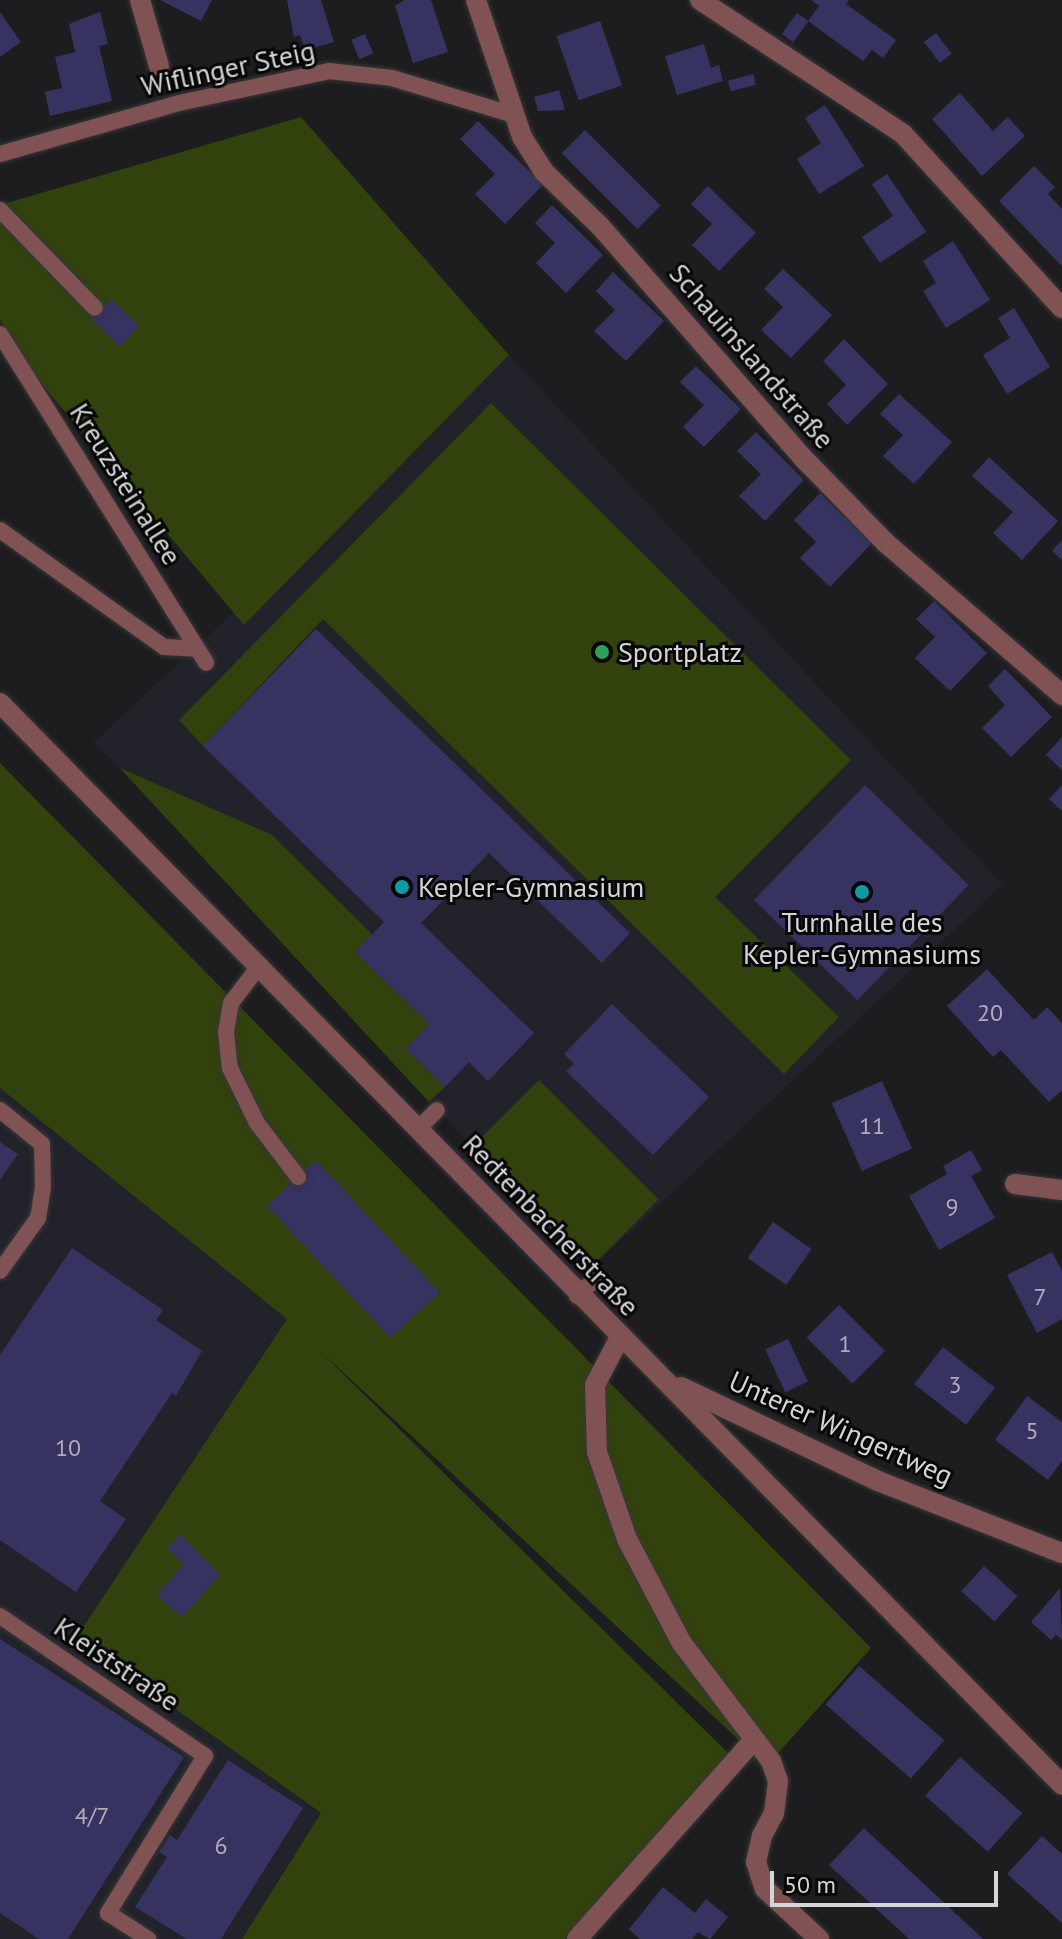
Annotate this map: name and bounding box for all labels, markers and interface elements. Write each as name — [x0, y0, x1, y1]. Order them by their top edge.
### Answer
street label: Wiflinger Steig — [138, 33, 318, 103]
street label: Schauinslandstraße — [662, 257, 842, 455]
street label: Kreuzsteinallee — [63, 397, 189, 571]
place label: Sportplatz — [618, 635, 742, 669]
marker: Sportplatz — [593, 643, 611, 661]
place label: Kepler-Gymnasium — [418, 870, 644, 904]
marker: Kepler-Gymnasium — [393, 878, 411, 896]
marker: Turnhalle des Kepler-Gymnasiums — [853, 883, 871, 901]
place label: Turnhalle des Kepler-Gymnasiums — [743, 905, 981, 971]
house number: 20 — [977, 999, 1003, 1027]
house number: 11 — [859, 1112, 885, 1140]
street label: Redtenbacherstraße — [456, 1127, 646, 1323]
house number: 9 — [945, 1193, 959, 1221]
house number: 7 — [1033, 1283, 1047, 1311]
house number: 1 — [838, 1330, 852, 1358]
street label: Unterer Wingertweg — [724, 1363, 958, 1493]
house number: 3 — [948, 1371, 962, 1399]
house number: 5 — [1025, 1417, 1039, 1445]
house number: 10 — [55, 1434, 81, 1462]
street label: Kleiststraße — [48, 1610, 186, 1718]
house number: 4/7 — [75, 1802, 109, 1830]
house number: 6 — [214, 1832, 228, 1860]
scale bar — [774, 1855, 1002, 1905]
text: 50 m — [784, 1869, 836, 1900]

